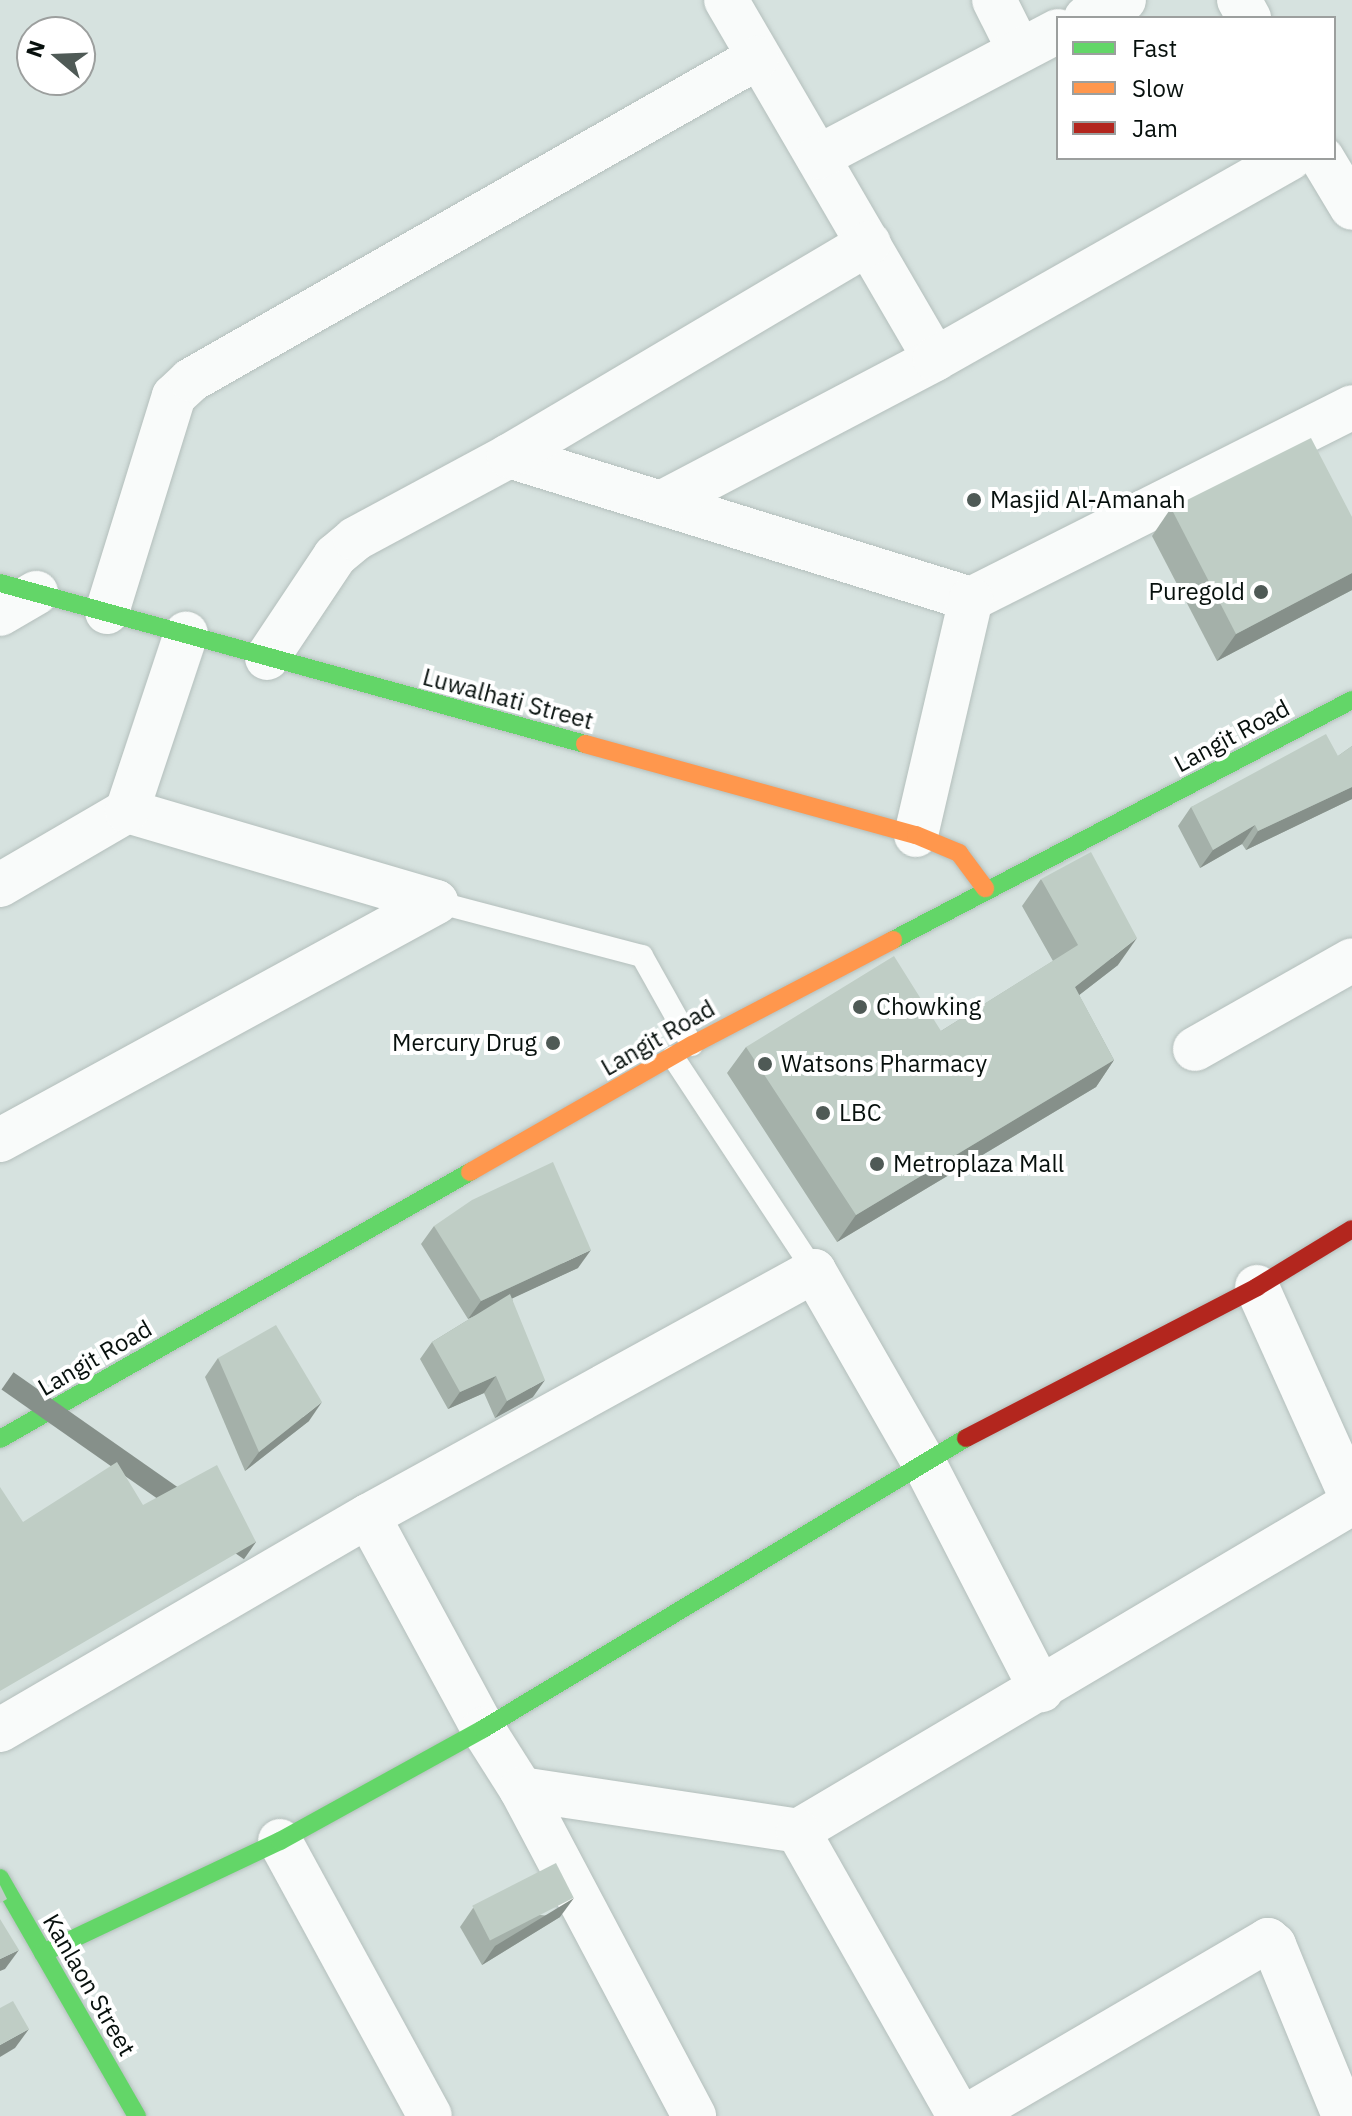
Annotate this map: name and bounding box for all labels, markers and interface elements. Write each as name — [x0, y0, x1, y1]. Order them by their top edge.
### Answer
north arrow — [16, 16, 96, 96]
legend — [1056, 16, 1336, 160]
text: Fast — [1132, 32, 1177, 64]
text: N — [18, 36, 51, 61]
text: Slow — [1132, 72, 1184, 104]
text: Jam — [1132, 112, 1178, 144]
place label: Masjid Al-Amanah — [990, 486, 1186, 514]
marker: Masjid Al-Amanah — [965, 491, 983, 509]
place label: Puregold — [1149, 578, 1245, 606]
marker: Puregold — [1252, 583, 1270, 601]
street label: Luwalhati Street — [420, 662, 596, 736]
street label: Langit Road — [1169, 694, 1295, 778]
place label: Chowking — [876, 993, 981, 1021]
street label: Langit Road — [596, 994, 720, 1082]
marker: Chowking — [851, 998, 869, 1016]
place label: Mercury Drug — [392, 1029, 537, 1057]
marker: Mercury Drug — [544, 1034, 562, 1052]
place label: Watsons Pharmacy — [781, 1050, 987, 1078]
marker: Watsons Pharmacy — [756, 1055, 774, 1073]
place label: LBC — [839, 1099, 882, 1127]
marker: LBC — [814, 1104, 832, 1122]
place label: Metroplaza Mall — [893, 1150, 1064, 1178]
marker: Metroplaza Mall — [868, 1155, 886, 1173]
street label: Langit Road — [33, 1314, 157, 1402]
street label: Kanlaon Street — [37, 1909, 141, 2061]

